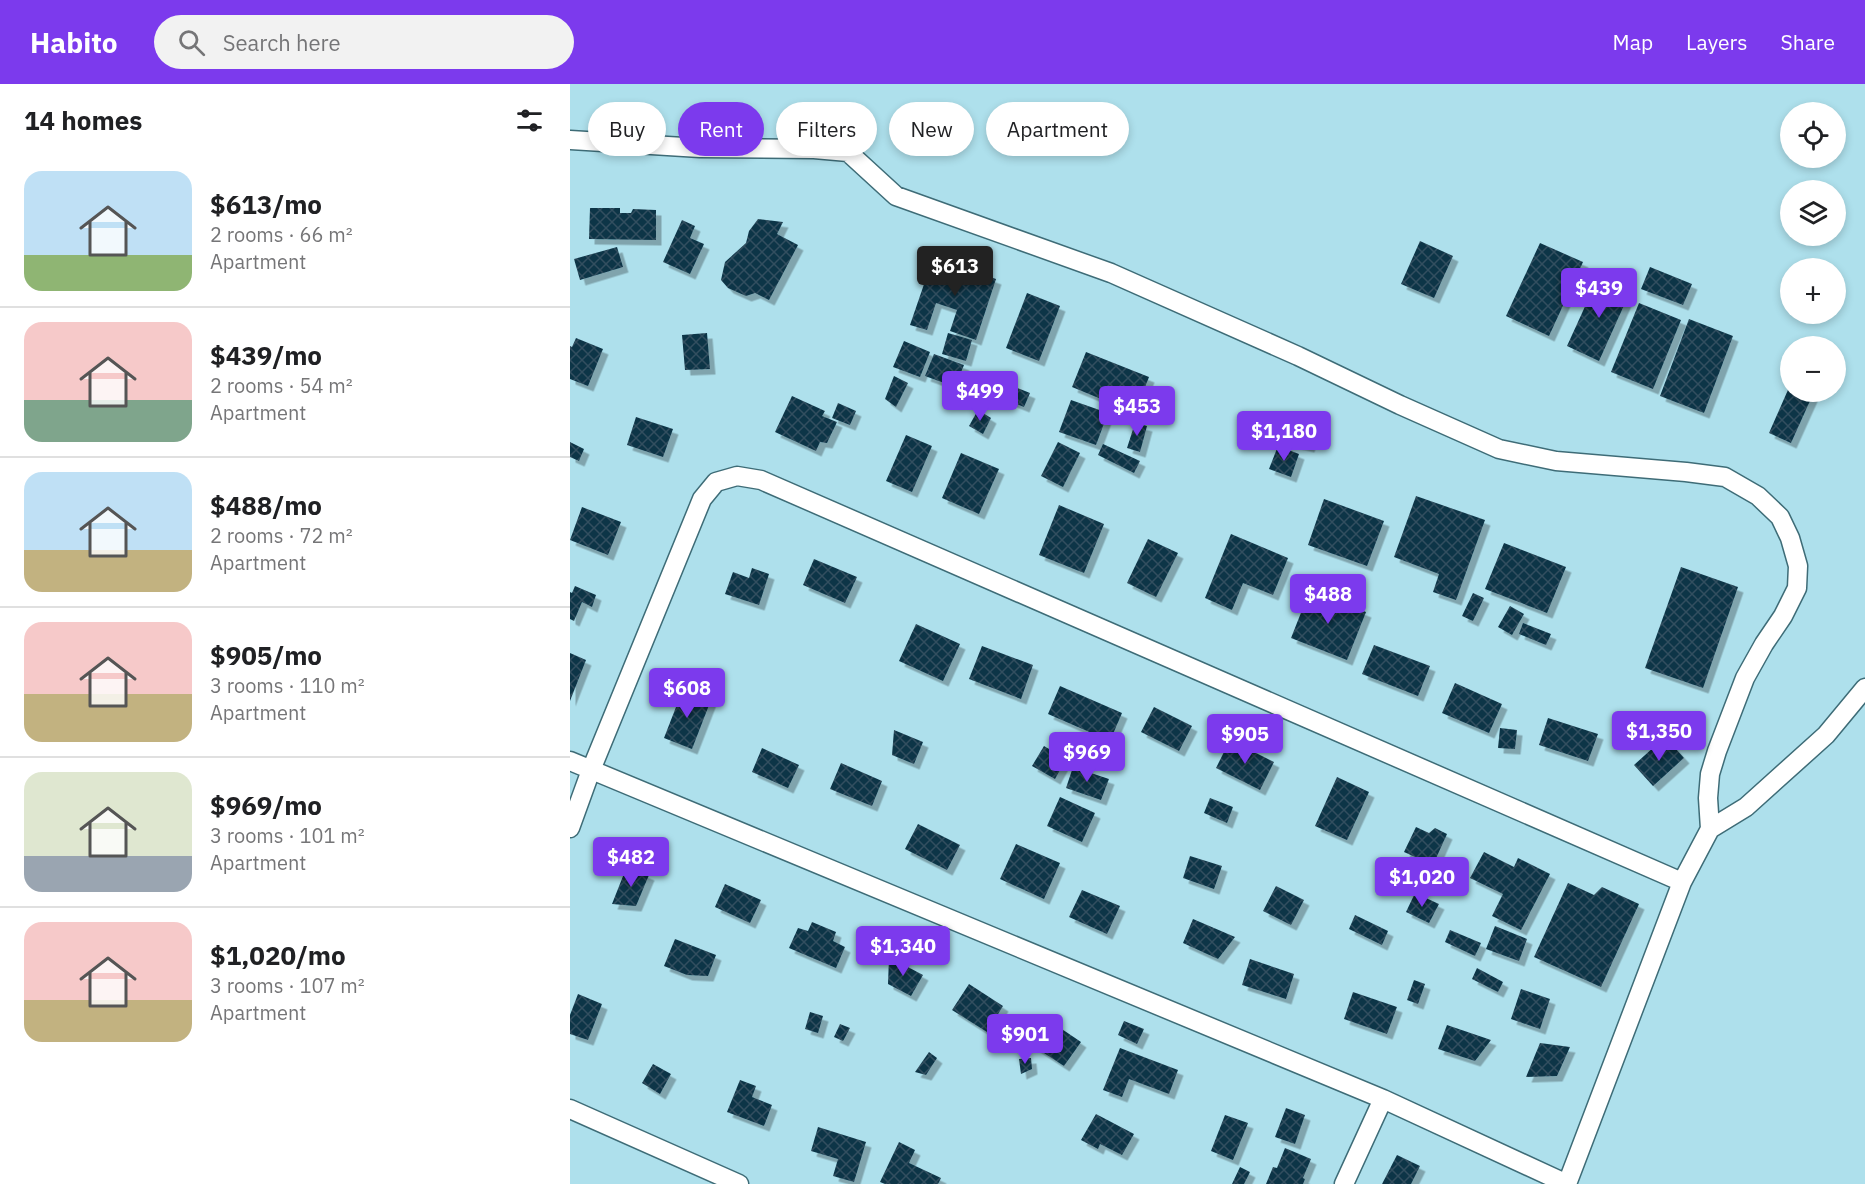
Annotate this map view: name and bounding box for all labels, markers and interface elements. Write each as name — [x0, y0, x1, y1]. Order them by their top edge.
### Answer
search box — [154, 15, 574, 69]
text: Habito — [30, 24, 118, 61]
icon: search — [175, 26, 208, 59]
text: Search here — [223, 28, 341, 57]
text: Map — [1613, 28, 1653, 56]
text: Layers — [1686, 28, 1748, 56]
text: Share — [1781, 28, 1835, 56]
chip: Buy — [588, 102, 666, 156]
chip: Rent — [678, 102, 764, 156]
chip: Filters — [776, 102, 877, 156]
chip: New — [889, 102, 974, 156]
chip: Apartment — [986, 102, 1129, 156]
map controls — [1780, 102, 1846, 402]
button: locate — [1780, 102, 1846, 168]
text: 14 homes — [24, 103, 142, 137]
icon: filters — [513, 104, 546, 137]
button: layers — [1780, 180, 1846, 246]
text: $613/mo — [210, 187, 322, 221]
icon: home — [72, 195, 144, 267]
text: 2 rooms · 66 m² — [210, 221, 353, 248]
pin: $613 — [919, 246, 991, 297]
text: Apartment — [210, 248, 306, 275]
text: $613 — [931, 252, 979, 279]
button: + — [1780, 258, 1846, 324]
pin: $439 — [1563, 268, 1635, 319]
text: $439 — [1575, 274, 1623, 301]
button: − — [1780, 336, 1846, 402]
text: $439/mo — [210, 338, 322, 372]
icon: home — [72, 346, 144, 418]
pin: $499 — [944, 371, 1016, 422]
text: 2 rooms · 54 m² — [210, 372, 353, 399]
text: $499 — [956, 377, 1004, 404]
pin: $453 — [1101, 386, 1173, 437]
text: $453 — [1113, 392, 1161, 419]
text: Apartment — [210, 399, 306, 426]
pin: $1,180 — [1235, 411, 1333, 462]
text: $1,180 — [1251, 417, 1317, 444]
text: $488/mo — [210, 488, 322, 522]
icon: home — [72, 496, 144, 568]
text: 2 rooms · 72 m² — [210, 522, 353, 549]
text: Apartment — [210, 549, 306, 576]
pin: $488 — [1292, 574, 1364, 625]
text: $488 — [1304, 580, 1352, 607]
text: $905/mo — [210, 638, 322, 672]
icon: home — [72, 646, 144, 718]
pin: $608 — [651, 668, 723, 719]
text: 3 rooms · 110 m² — [210, 672, 365, 699]
text: $608 — [663, 674, 711, 701]
text: Apartment — [210, 699, 306, 726]
pin: $1,350 — [1610, 711, 1708, 762]
pin: $905 — [1209, 714, 1281, 765]
text: $1,350 — [1626, 717, 1692, 744]
text: $905 — [1221, 720, 1269, 747]
pin: $969 — [1051, 732, 1123, 783]
text: $969 — [1063, 738, 1111, 765]
text: $969/mo — [210, 788, 322, 822]
icon: home — [72, 796, 144, 868]
text: 3 rooms · 101 m² — [210, 822, 365, 849]
pin: $482 — [595, 837, 667, 888]
text: $482 — [607, 843, 655, 870]
text: Apartment — [210, 849, 306, 876]
pin: $1,020 — [1373, 857, 1471, 908]
text: $1,020 — [1389, 863, 1455, 890]
pin: $1,340 — [854, 926, 952, 977]
text: $1,340 — [870, 932, 936, 959]
text: $1,020/mo — [210, 938, 346, 972]
icon: home — [72, 946, 144, 1018]
text: 3 rooms · 107 m² — [210, 972, 365, 999]
text: Apartment — [210, 999, 306, 1026]
pin: $901 — [989, 1014, 1061, 1065]
text: $901 — [1001, 1020, 1049, 1047]

